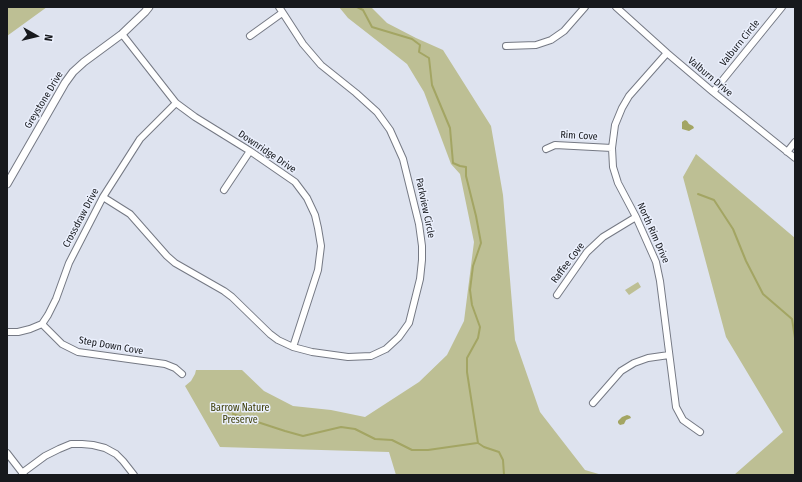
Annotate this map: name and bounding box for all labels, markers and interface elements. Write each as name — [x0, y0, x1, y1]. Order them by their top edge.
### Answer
north arrow — [16, 16, 56, 56]
street label: Valburn Circle — [718, 17, 762, 69]
text: N — [41, 34, 55, 42]
street label: Valburn Drive — [685, 55, 735, 99]
street label: Greystone Drive — [22, 69, 66, 131]
street label: Downridge Drive — [236, 128, 298, 176]
street label: Rim Cove — [560, 129, 598, 143]
street label: Parkview Circle — [413, 177, 437, 239]
street label: Crossdraw Drive — [60, 186, 102, 250]
street label: North Rim Drive — [634, 201, 672, 265]
street label: Raffee Cove — [549, 240, 587, 286]
street label: Step Down Cove — [78, 334, 144, 358]
park label: Barrow Nature Preserve — [211, 402, 269, 426]

